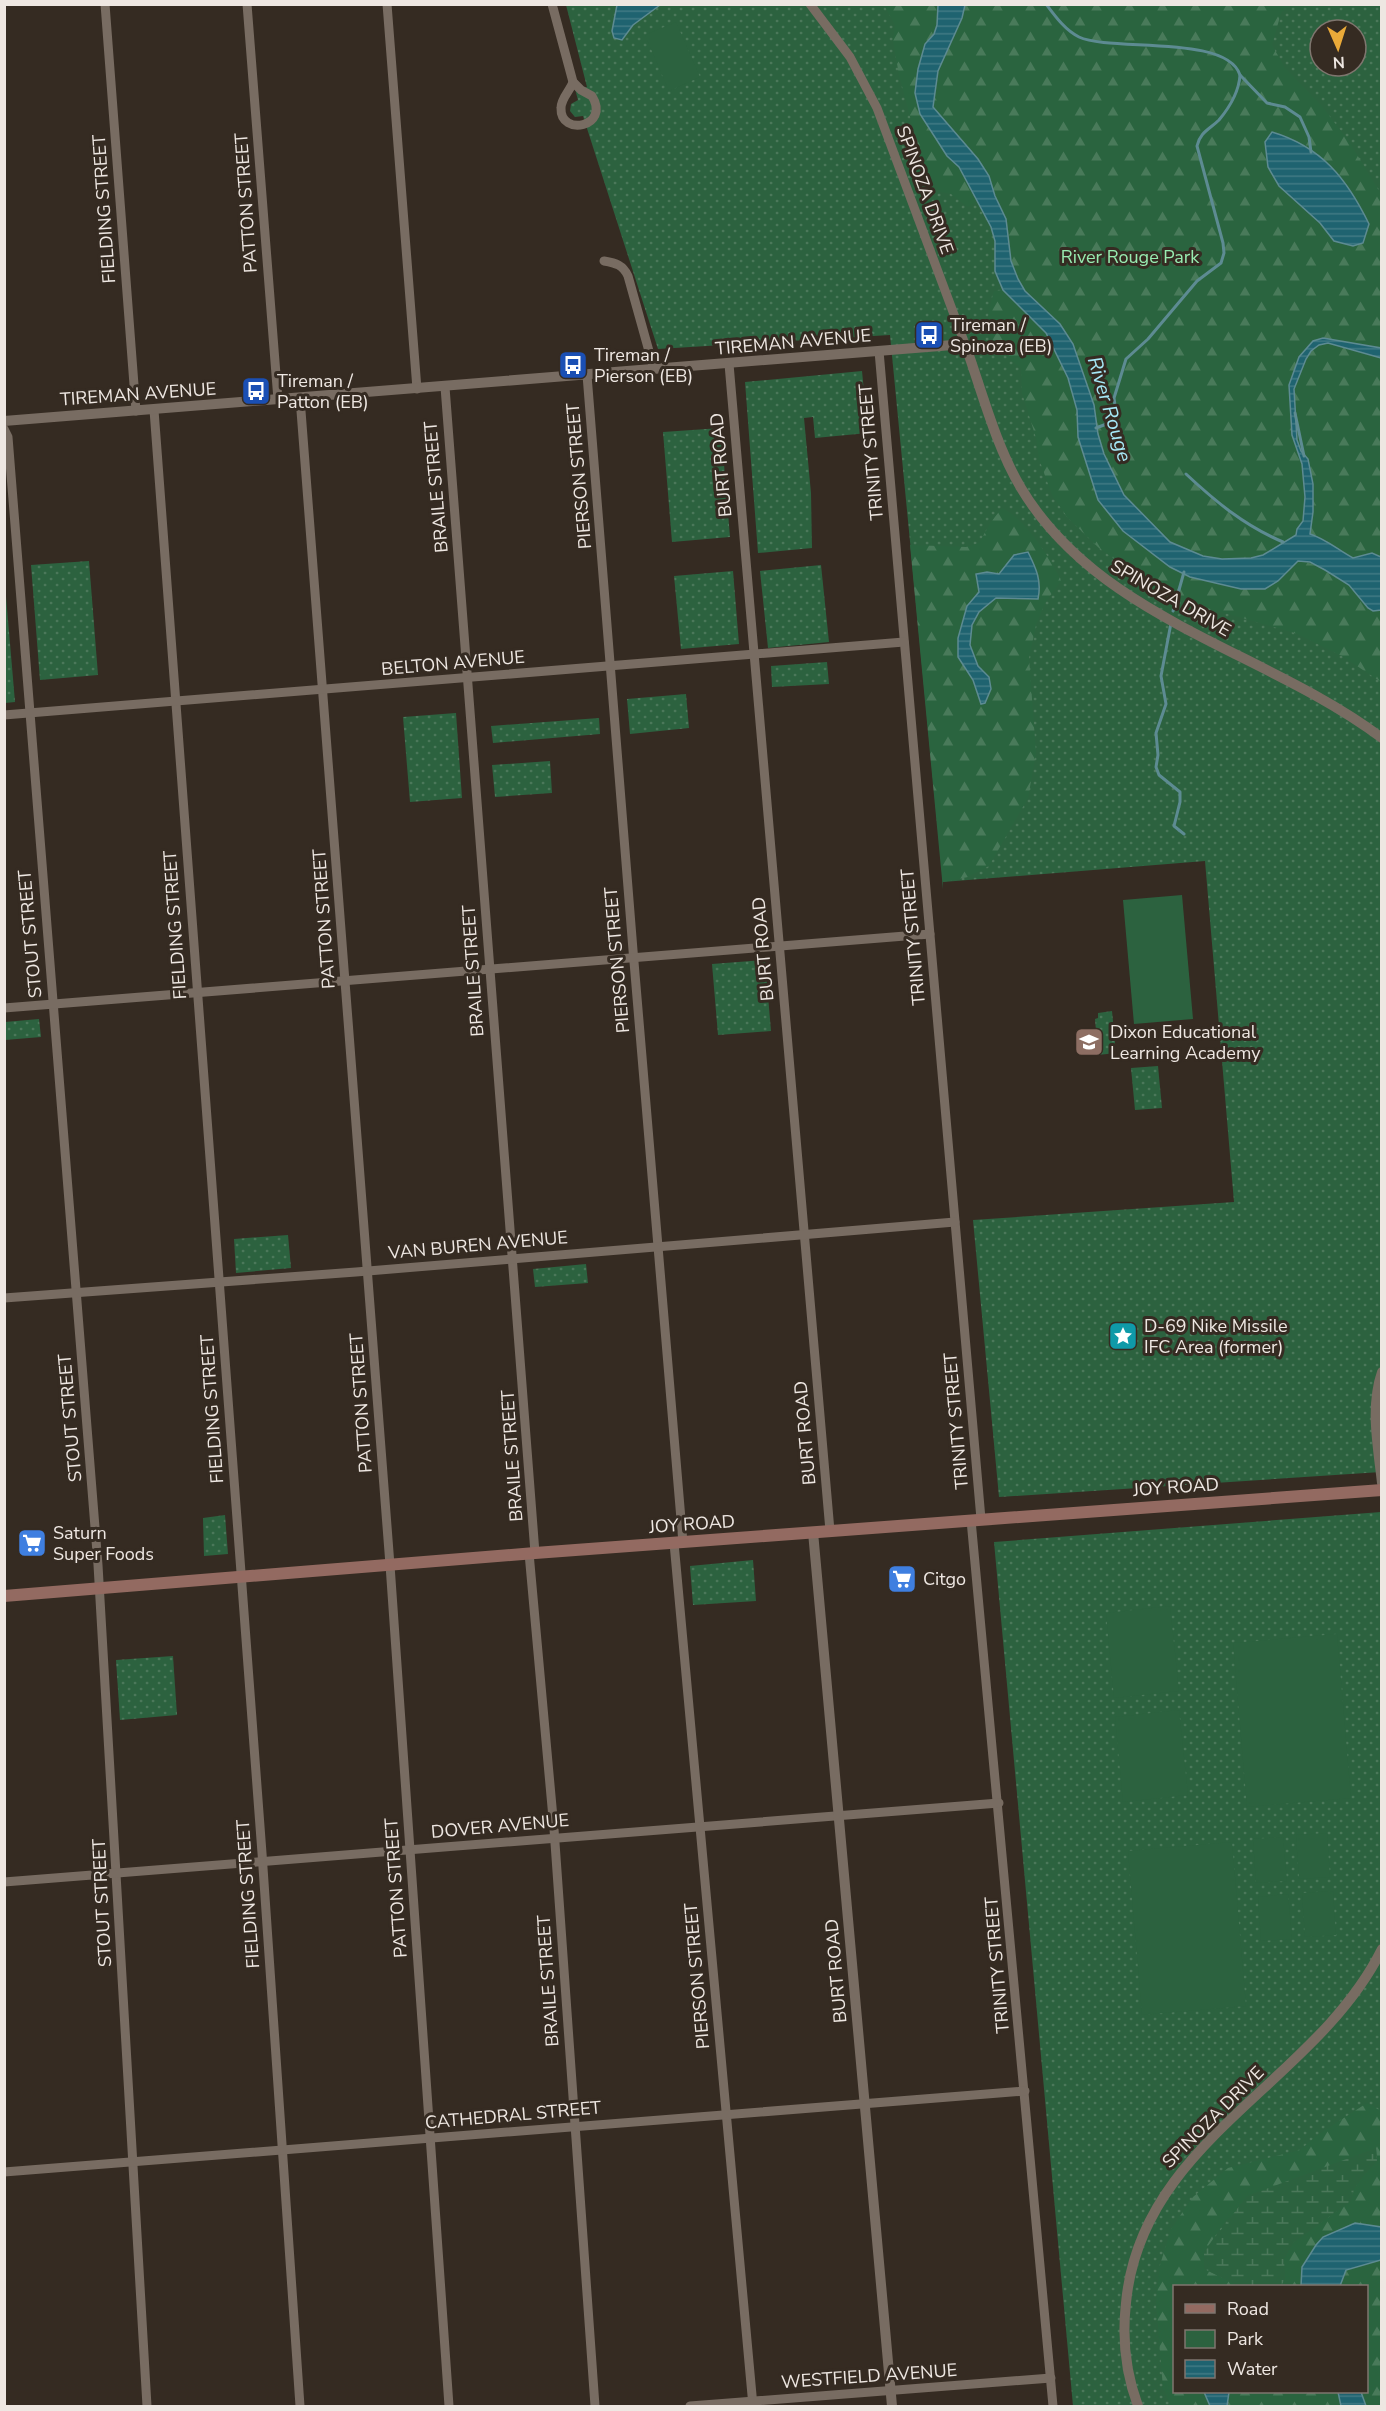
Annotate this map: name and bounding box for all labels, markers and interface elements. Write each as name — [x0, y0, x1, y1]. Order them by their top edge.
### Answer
north arrow — [1308, 18, 1368, 78]
text: N — [1332, 51, 1345, 73]
street label: SPINOZA DRIVE — [891, 122, 959, 258]
street label: PATTON STREET — [229, 132, 263, 274]
street label: FIELDING STREET — [87, 134, 121, 284]
park label: River Rouge Park — [1061, 245, 1200, 269]
place label: Tireman / Spinoza (EB) — [950, 313, 1052, 358]
bus stop icon: Tireman / Spinoza (EB) — [913, 319, 945, 351]
street label: TIREMAN AVENUE — [714, 323, 872, 361]
place label: Tireman / Pierson (EB) — [594, 343, 693, 388]
bus stop icon: Tireman / Pierson (EB) — [557, 349, 589, 381]
water label: River Rouge — [1081, 353, 1138, 466]
place label: Tireman / Patton (EB) — [277, 369, 369, 414]
bus stop icon: Tireman / Patton (EB) — [240, 375, 272, 407]
street label: TIREMAN AVENUE — [59, 377, 217, 411]
street label: TRINITY STREET — [853, 383, 889, 521]
street label: PIERSON STREET — [561, 402, 597, 550]
street label: BURT ROAD — [704, 412, 738, 518]
street label: BRAILE STREET — [418, 420, 454, 554]
street label: SPINOZA DRIVE — [1107, 554, 1235, 642]
street label: BELTON AVENUE — [380, 645, 526, 681]
street label: PATTON STREET — [307, 848, 341, 990]
street label: FIELDING STREET — [158, 850, 192, 1000]
street label: TRINITY STREET — [895, 868, 931, 1006]
street label: STOUT STREET — [12, 869, 48, 999]
street label: PIERSON STREET — [599, 886, 635, 1034]
street label: BURT ROAD — [746, 896, 780, 1002]
street label: BRAILE STREET — [456, 904, 490, 1038]
place label: Dixon Educational Learning Academy — [1110, 1020, 1261, 1065]
school or university icon: Dixon Educational Learning Academy — [1073, 1026, 1105, 1058]
street label: VAN BUREN AVENUE — [386, 1225, 569, 1265]
place label: D-69 Nike Missile IFC Area (former) — [1144, 1314, 1288, 1359]
place icon: D-69 Nike Missile IFC Area (former) — [1107, 1320, 1139, 1352]
street label: PATTON STREET — [344, 1332, 378, 1474]
street label: FIELDING STREET — [195, 1334, 229, 1484]
street label: TRINITY STREET — [938, 1352, 974, 1490]
street label: STOUT STREET — [52, 1353, 88, 1483]
street label: BURT ROAD — [788, 1380, 822, 1486]
street label: BRAILE STREET — [495, 1389, 529, 1523]
street label: JOY ROAD — [1131, 1472, 1220, 1502]
street label: JOY ROAD — [647, 1509, 736, 1539]
place label: Saturn Super Foods — [53, 1521, 154, 1566]
supermarket icon: Saturn Super Foods — [16, 1527, 48, 1559]
supermarket icon: Citgo — [886, 1563, 918, 1595]
place label: Citgo — [923, 1567, 966, 1591]
street label: DOVER AVENUE — [430, 1808, 570, 1844]
street label: PATTON STREET — [379, 1817, 413, 1959]
street label: FIELDING STREET — [231, 1819, 265, 1969]
street label: STOUT STREET — [87, 1838, 117, 1968]
street label: TRINITY STREET — [979, 1896, 1015, 2034]
street label: PIERSON STREET — [679, 1902, 715, 2050]
street label: BRAILE STREET — [531, 1914, 565, 2048]
street label: BURT ROAD — [819, 1918, 853, 2024]
street label: SPINOZA DRIVE — [1157, 2061, 1269, 2173]
street label: CATHEDRAL STREET — [424, 2095, 602, 2135]
legend — [1173, 2285, 1368, 2393]
text: Road — [1227, 2297, 1269, 2321]
text: Park — [1227, 2327, 1264, 2351]
text: Water — [1227, 2357, 1278, 2381]
street label: WESTFIELD AVENUE — [780, 2358, 958, 2394]

